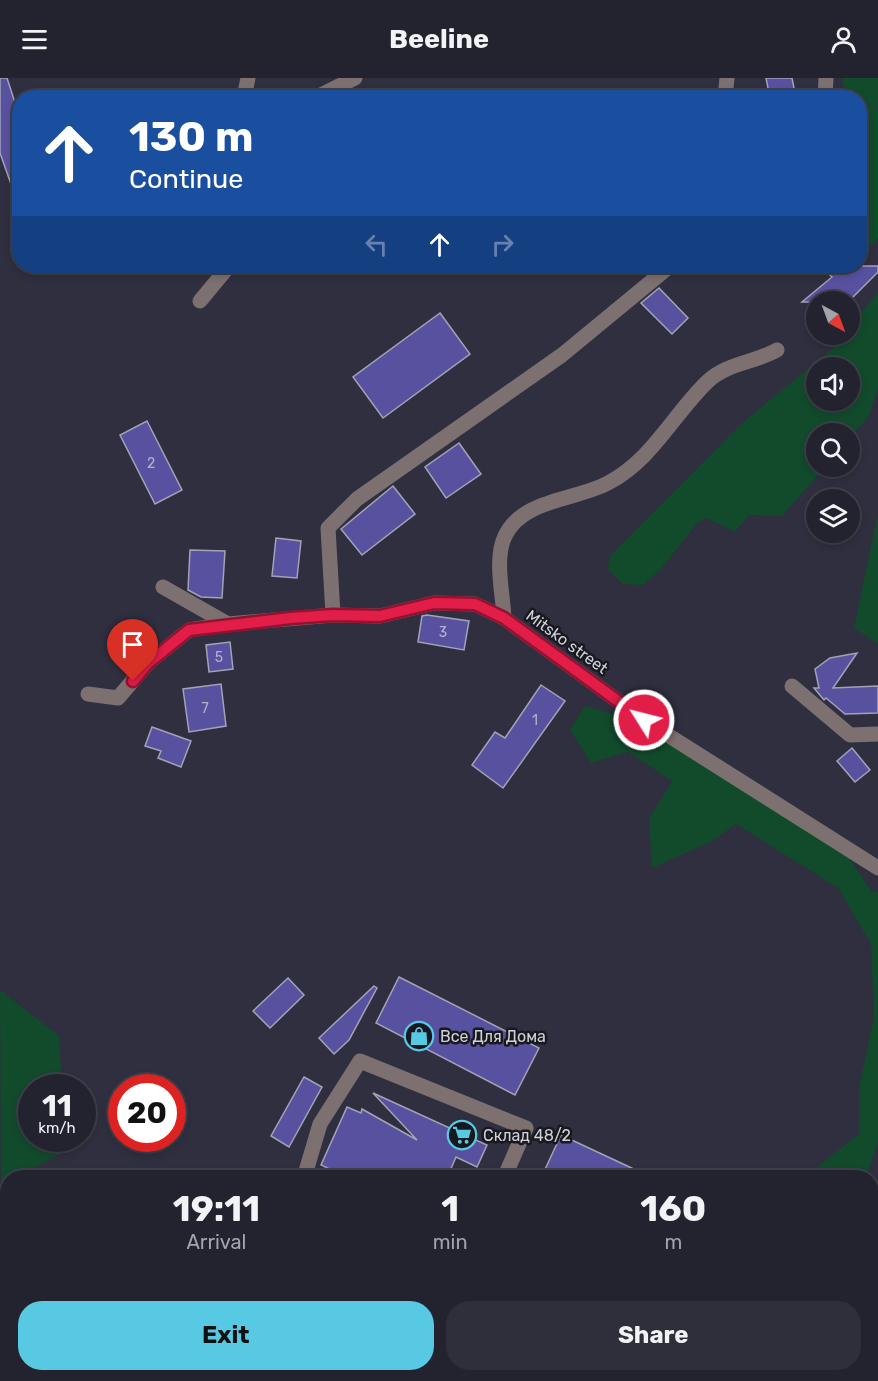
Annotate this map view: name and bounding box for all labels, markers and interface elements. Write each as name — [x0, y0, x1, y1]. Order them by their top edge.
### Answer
icon: menu — [18, 23, 51, 56]
text: Beeline — [389, 23, 489, 55]
icon: person — [827, 23, 860, 56]
text: 130 m — [129, 112, 254, 162]
icon: ahead — [30, 114, 108, 192]
text: Continue — [129, 163, 243, 195]
icon: left — [360, 228, 393, 261]
icon: ahead — [423, 228, 456, 261]
icon: right — [486, 228, 519, 261]
north arrow — [806, 291, 860, 345]
map controls — [806, 291, 860, 543]
button: sound — [806, 357, 860, 411]
button: search — [806, 423, 860, 477]
house number: 2 — [147, 455, 155, 472]
button: layers — [806, 489, 860, 543]
street label: Mitsko street — [522, 606, 612, 678]
pin — [107, 619, 158, 681]
house number: 3 — [439, 624, 447, 641]
icon: arrive — [116, 628, 149, 661]
house number: 5 — [215, 649, 223, 666]
position arrow — [612, 688, 676, 752]
house number: 7 — [201, 700, 209, 717]
house number: 1 — [532, 712, 538, 729]
shop icon: Все Для Дома — [403, 1020, 435, 1052]
place label: Все Для Дома — [440, 1027, 546, 1046]
speed limit sign: 20 — [108, 1074, 186, 1152]
text: 11 — [42, 1088, 72, 1124]
text: km/h — [38, 1119, 76, 1137]
supermarket icon: Склад 48/2 — [446, 1119, 478, 1151]
place label: Склад 48/2 — [483, 1126, 571, 1145]
text: 19:11 — [173, 1187, 260, 1230]
text: 1 — [441, 1187, 459, 1230]
text: 160 — [640, 1187, 706, 1230]
text: Arrival — [186, 1230, 246, 1254]
text: min — [433, 1230, 468, 1254]
text: m — [664, 1230, 682, 1254]
button: Exit — [18, 1301, 434, 1370]
button: Share — [446, 1301, 861, 1370]

